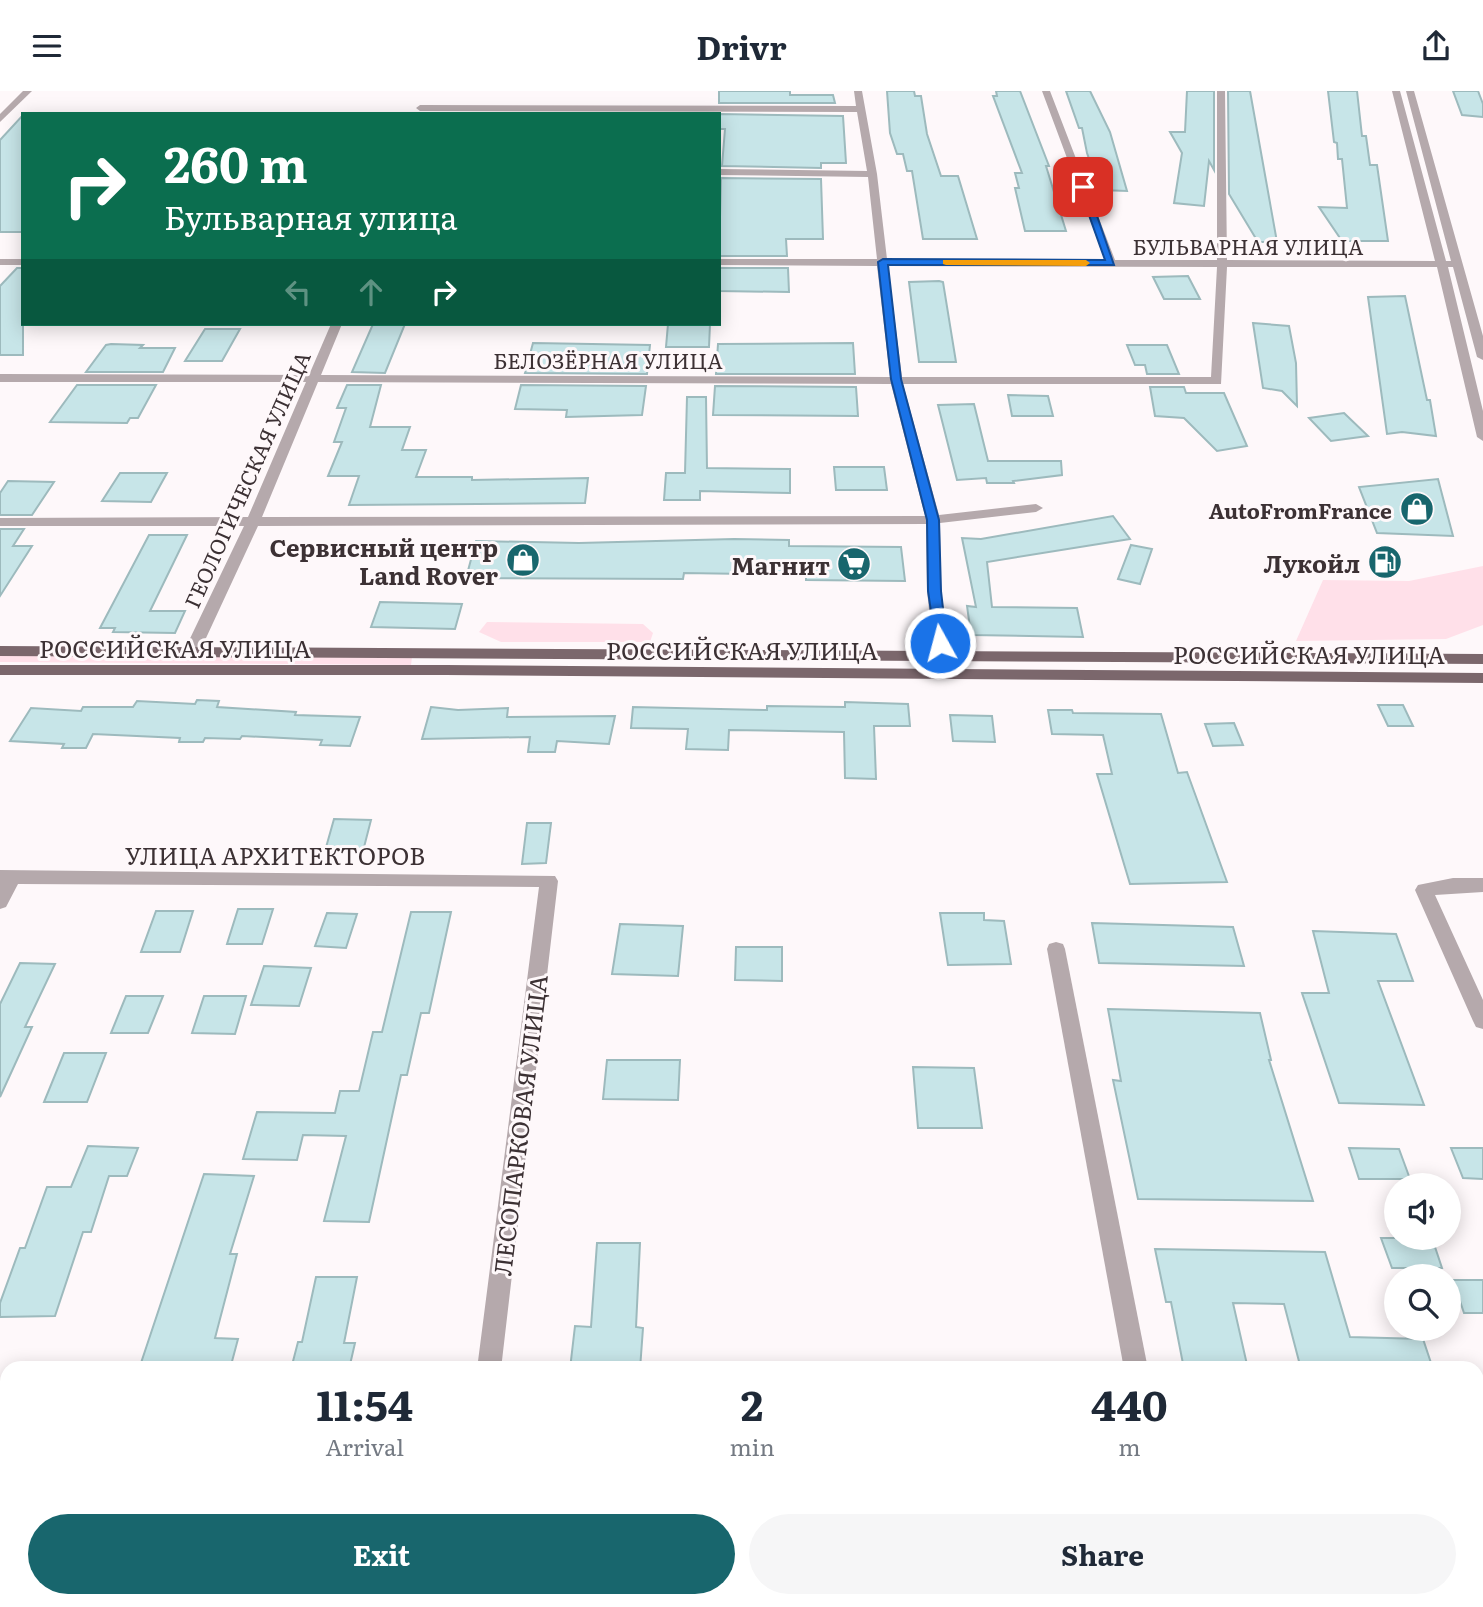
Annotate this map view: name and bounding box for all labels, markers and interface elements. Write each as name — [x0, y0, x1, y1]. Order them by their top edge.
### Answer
text: Drivr — [696, 22, 787, 70]
icon: menu — [28, 27, 66, 65]
icon: share — [1417, 27, 1455, 65]
text: 260 m — [164, 125, 308, 198]
icon: right — [49, 140, 140, 231]
pin — [1053, 157, 1113, 217]
icon: arrive — [1064, 168, 1102, 206]
text: Бульварная улица — [164, 192, 457, 240]
street label: БУЛЬВАРНАЯ УЛИЦА — [1133, 230, 1364, 261]
icon: left — [279, 273, 317, 311]
icon: ahead — [352, 273, 390, 311]
icon: right — [425, 273, 463, 311]
street label: БЕЛОЗЁРНАЯ УЛИЦА — [493, 344, 723, 375]
street label: ГЕОЛОГИЧЕСКАЯ УЛИЦА — [175, 345, 317, 612]
shop icon: AutoFromFrance — [1398, 490, 1436, 528]
place label: AutoFromFrance — [1209, 494, 1392, 525]
place label: Сервисный центр Land Rover — [269, 529, 498, 592]
shop icon: Сервисный центр Land Rover — [504, 541, 542, 579]
fuel station icon: Лукойл — [1366, 543, 1404, 581]
supermarket icon: Магнит — [835, 545, 873, 583]
place label: Лукойл — [1264, 545, 1360, 580]
place label: Магнит — [731, 547, 830, 582]
position arrow — [903, 606, 977, 680]
street label: РОССИЙСКАЯ УЛИЦА — [39, 630, 311, 665]
street label: РОССИЙСКАЯ УЛИЦА — [606, 632, 878, 667]
street label: РОССИЙСКАЯ УЛИЦА — [1173, 636, 1445, 671]
street label: УЛИЦА АРХИТЕКТОРОВ — [125, 837, 425, 872]
street label: ЛЕСОПАРКОВАЯ УЛИЦА — [483, 972, 555, 1277]
map controls — [1384, 1173, 1461, 1341]
button: sound — [1384, 1173, 1461, 1250]
button: search — [1384, 1264, 1461, 1341]
text: 11:54 — [316, 1372, 413, 1434]
text: 2 — [741, 1372, 763, 1434]
text: 440 — [1091, 1372, 1168, 1434]
text: Arrival — [325, 1429, 404, 1463]
text: min — [730, 1429, 775, 1463]
text: m — [1118, 1429, 1140, 1463]
button: Exit — [28, 1514, 735, 1594]
button: Share — [749, 1514, 1456, 1594]

